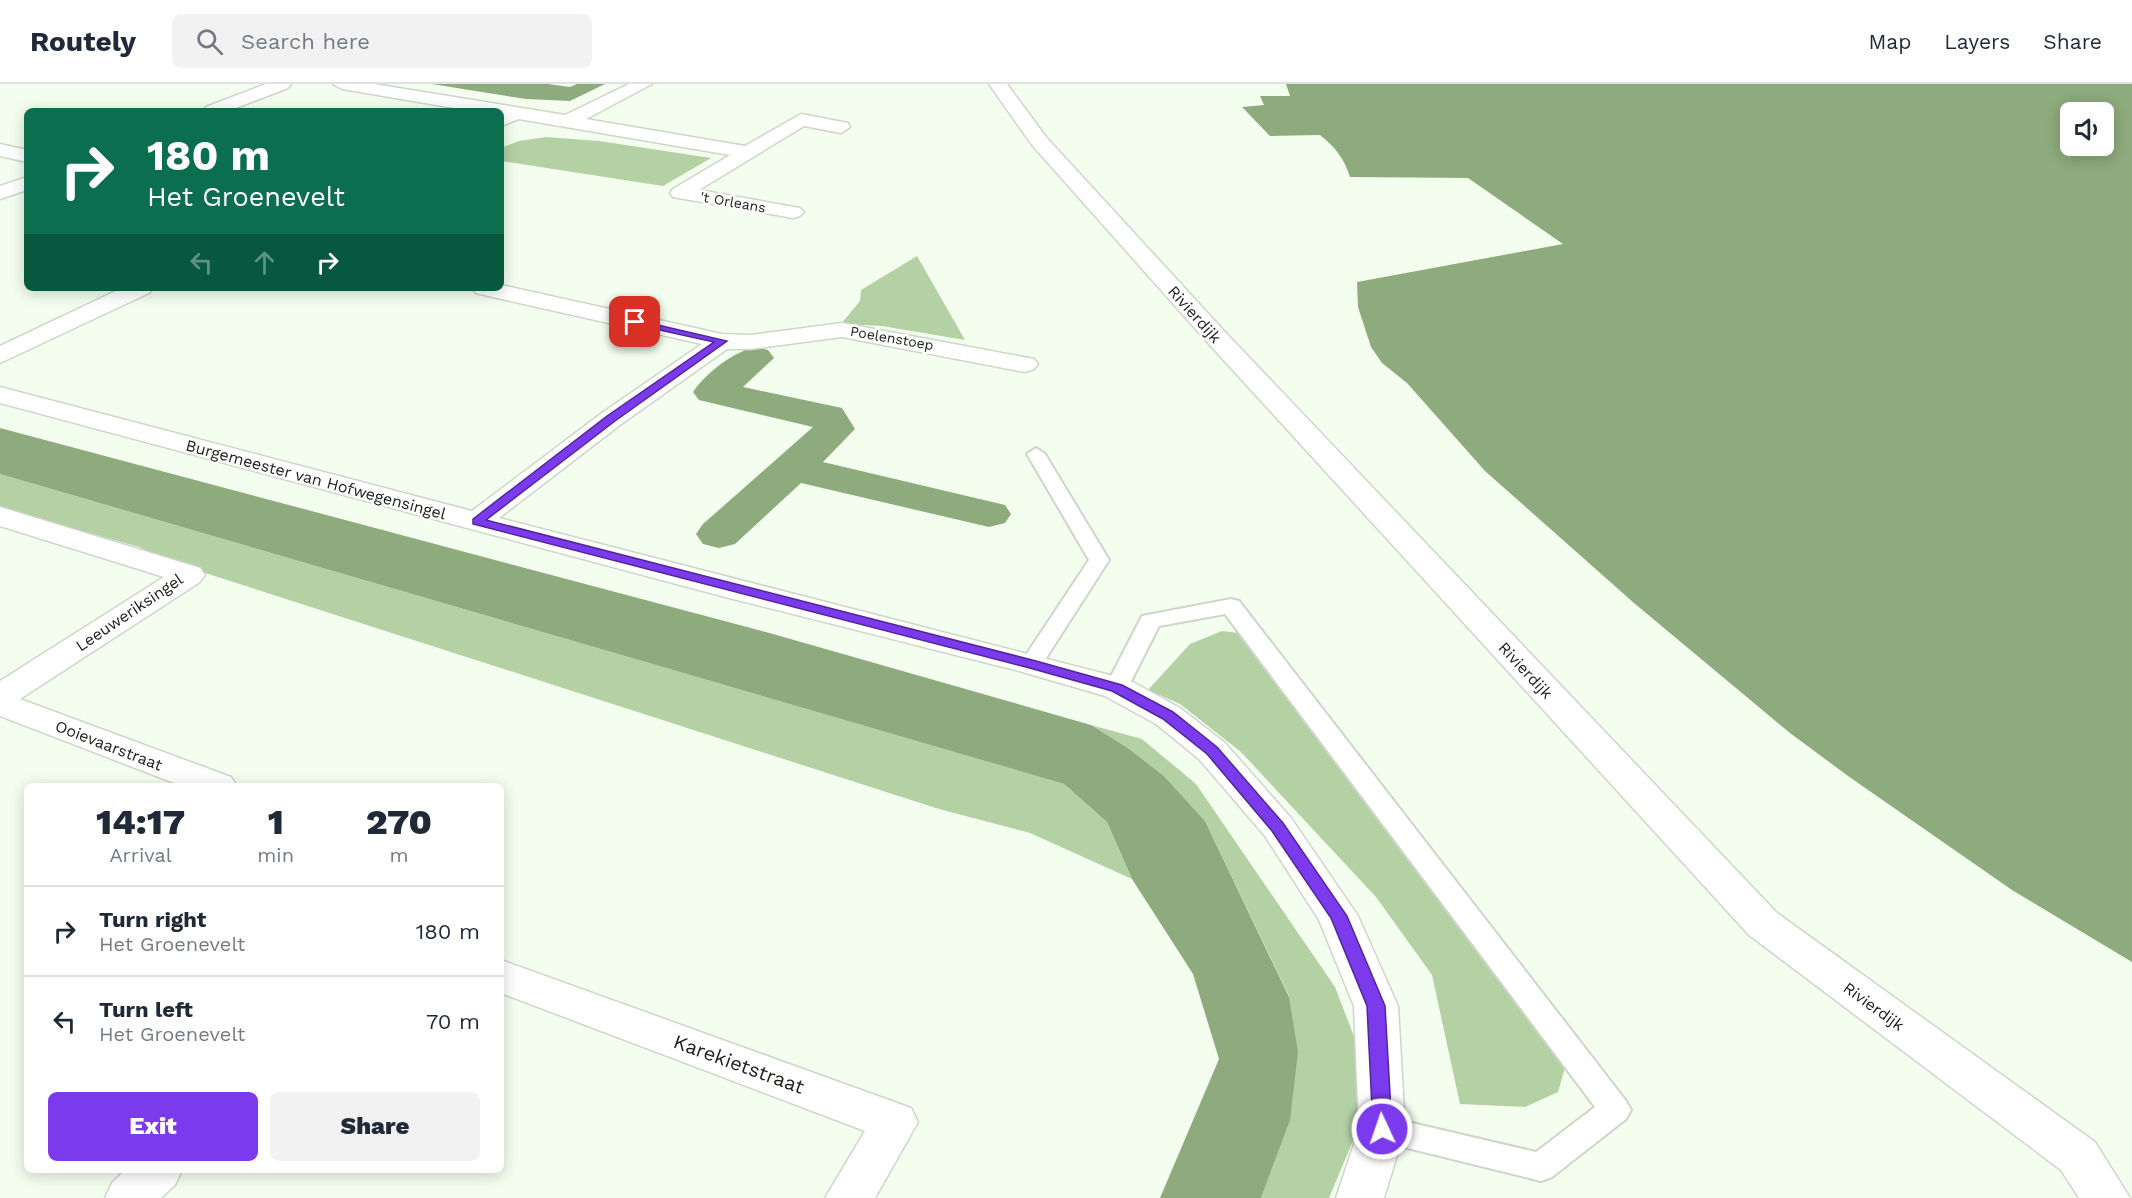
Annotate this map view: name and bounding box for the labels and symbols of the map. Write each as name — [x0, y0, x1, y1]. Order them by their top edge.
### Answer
street label: 't Orleans — [699, 188, 767, 216]
street label: Rivierdijk — [1164, 282, 1225, 347]
pin — [609, 296, 660, 347]
street label: Poelenstoep — [849, 323, 935, 353]
street label: Burgemeester van Hofwegensingel — [184, 436, 448, 523]
street label: Leeuweriksingel — [72, 570, 186, 655]
street label: Rivierdijk — [1495, 638, 1557, 703]
street label: Ooievaarstraat — [53, 716, 165, 775]
street label: Rivierdijk — [1840, 978, 1908, 1035]
street label: Karekietstraat — [670, 1029, 808, 1099]
position arrow — [1350, 1097, 1414, 1161]

